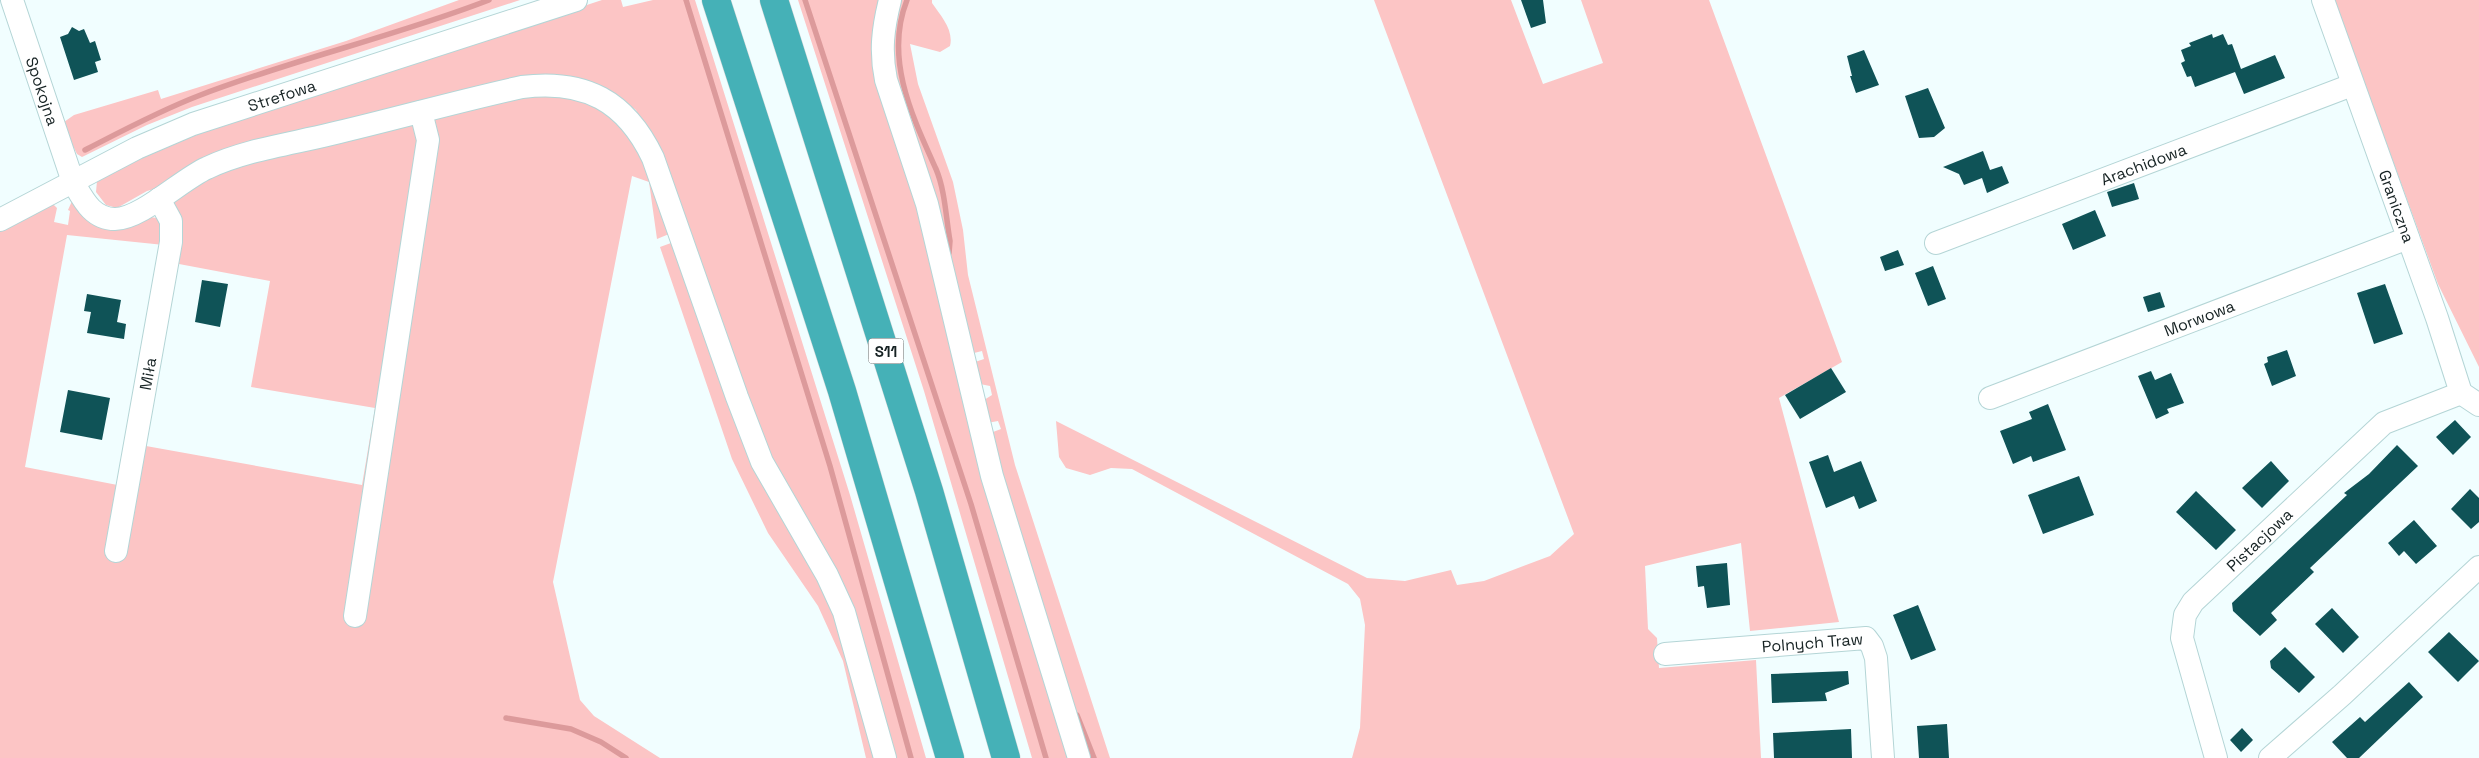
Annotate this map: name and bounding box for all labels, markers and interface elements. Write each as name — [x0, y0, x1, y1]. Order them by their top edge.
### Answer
street label: Spokojna — [21, 54, 64, 128]
street label: Strefowa — [245, 74, 319, 116]
street label: Arachidowa — [2098, 138, 2189, 190]
street label: Graniczna — [2374, 167, 2420, 245]
street label: Morwowa — [2161, 295, 2238, 341]
road number: S11 — [868, 338, 904, 364]
street label: Miła — [134, 356, 161, 392]
street label: Pistacjowa — [2222, 504, 2297, 576]
street label: Polnych Traw — [1761, 628, 1864, 657]

